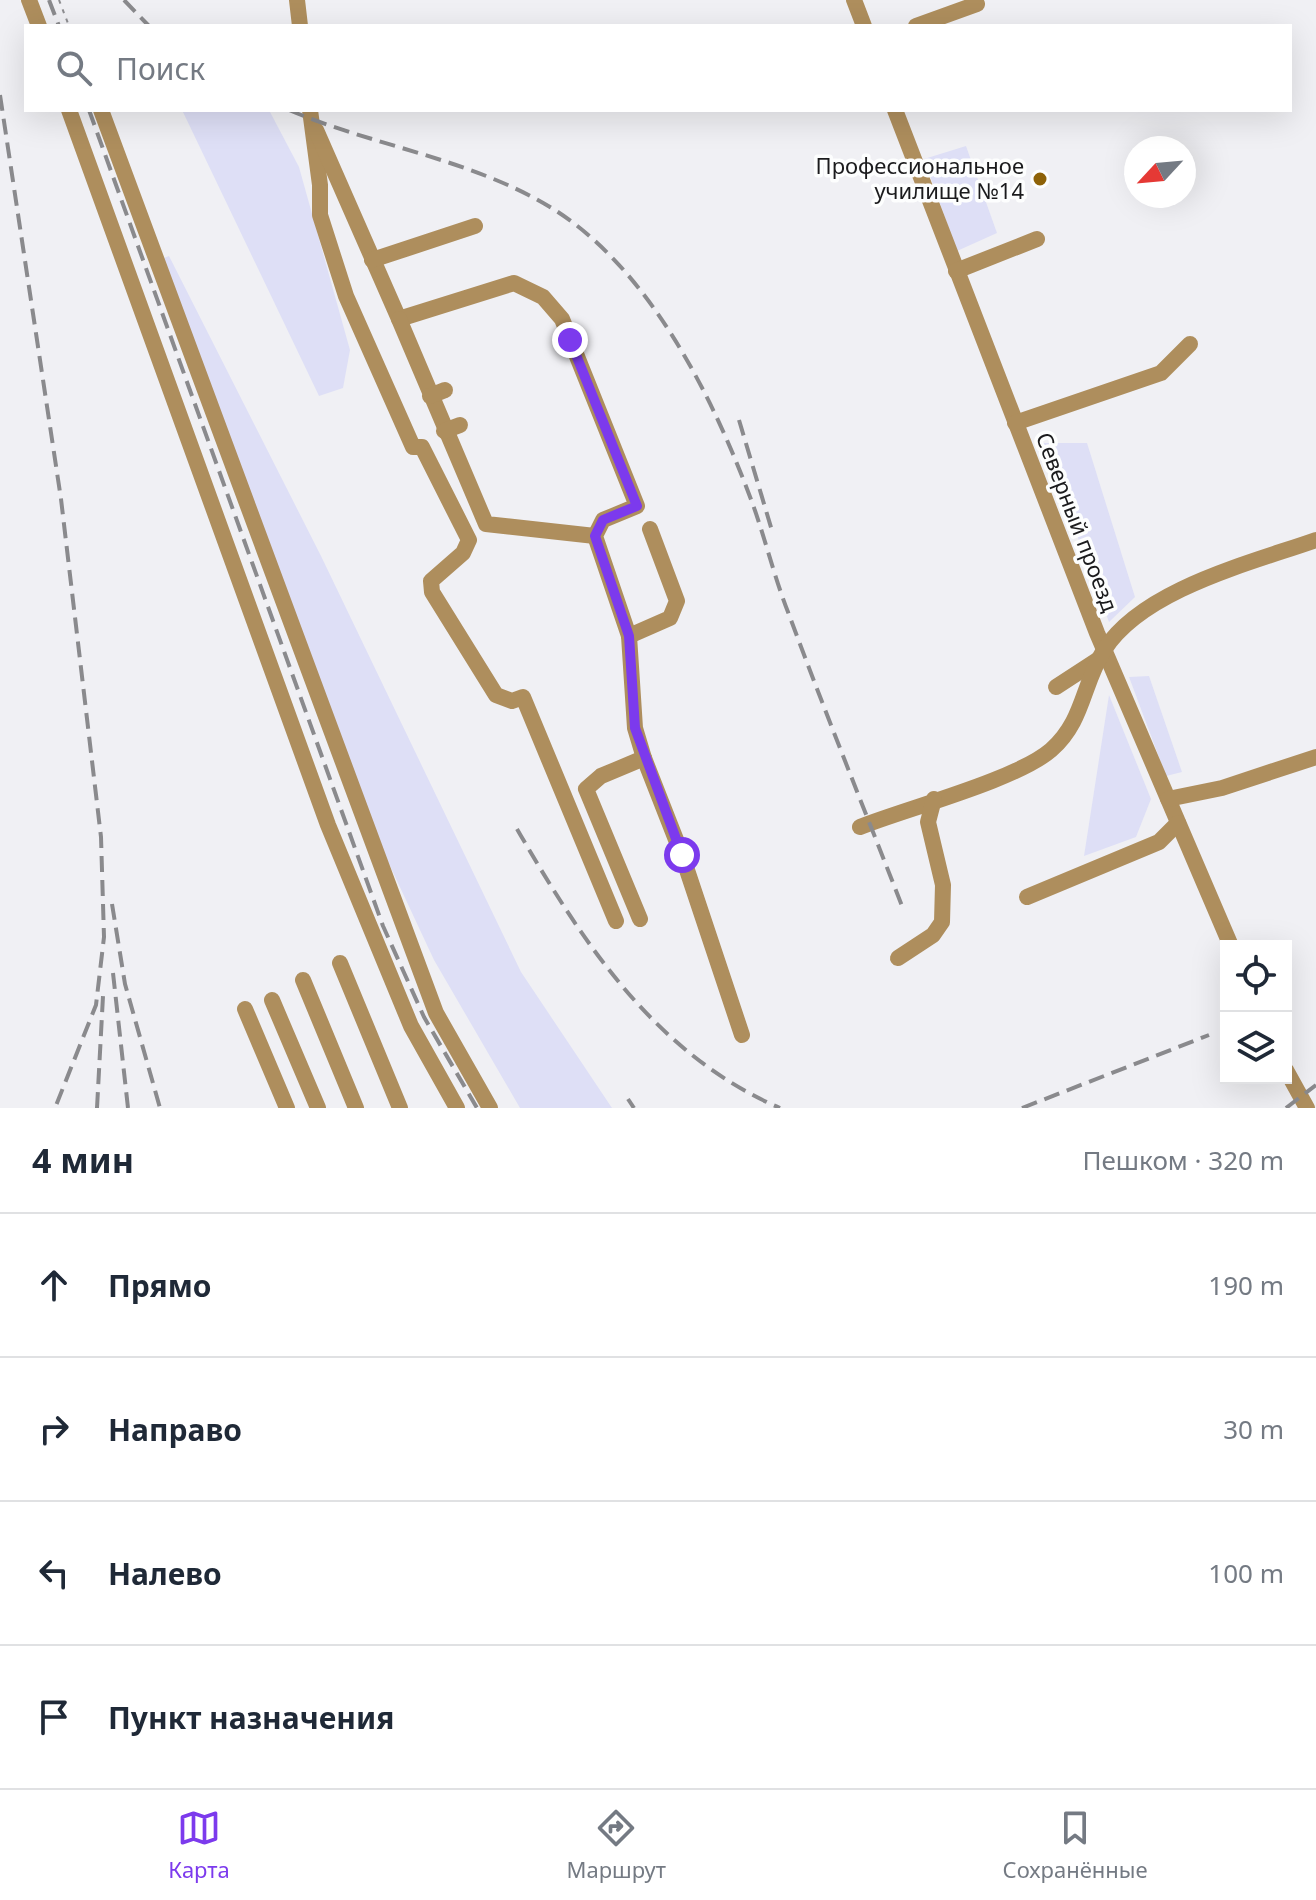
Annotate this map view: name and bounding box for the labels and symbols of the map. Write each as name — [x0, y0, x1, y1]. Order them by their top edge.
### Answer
north arrow — [1124, 136, 1196, 208]
place label: Профессиональное училище №14 — [816, 150, 1024, 205]
marker: Профессиональное училище №14 — [1031, 170, 1049, 188]
route end — [552, 322, 588, 358]
street label: Северный проезд — [1030, 428, 1126, 616]
route start — [664, 837, 700, 873]

